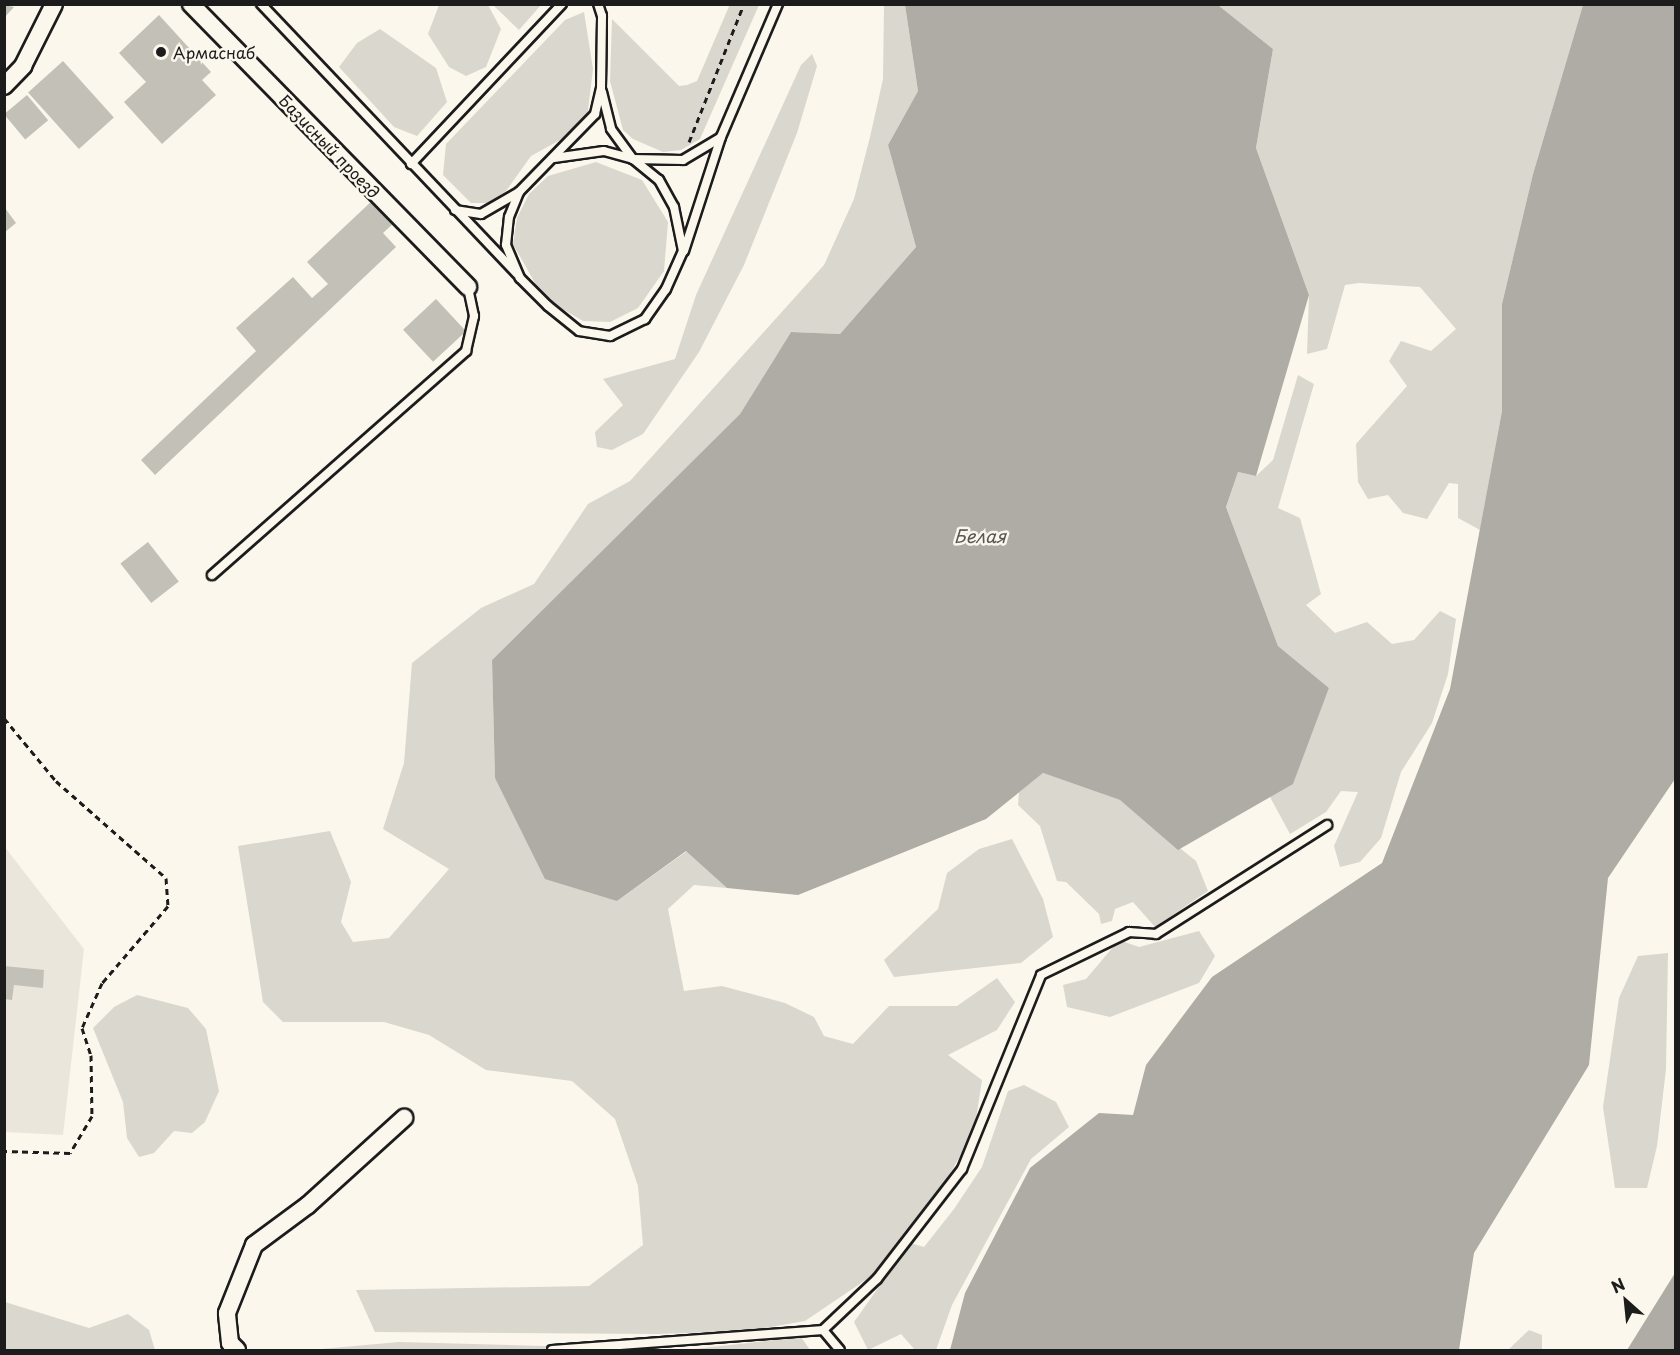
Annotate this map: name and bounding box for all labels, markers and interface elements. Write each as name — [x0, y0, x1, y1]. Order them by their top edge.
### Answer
place label: Армаснаб — [173, 42, 255, 62]
marker: Армаснаб — [154, 45, 168, 59]
street label: Базисный проезд — [276, 90, 384, 202]
water label: Белая — [954, 525, 1006, 547]
north arrow — [1596, 1271, 1656, 1331]
text: N — [1607, 1271, 1629, 1299]

